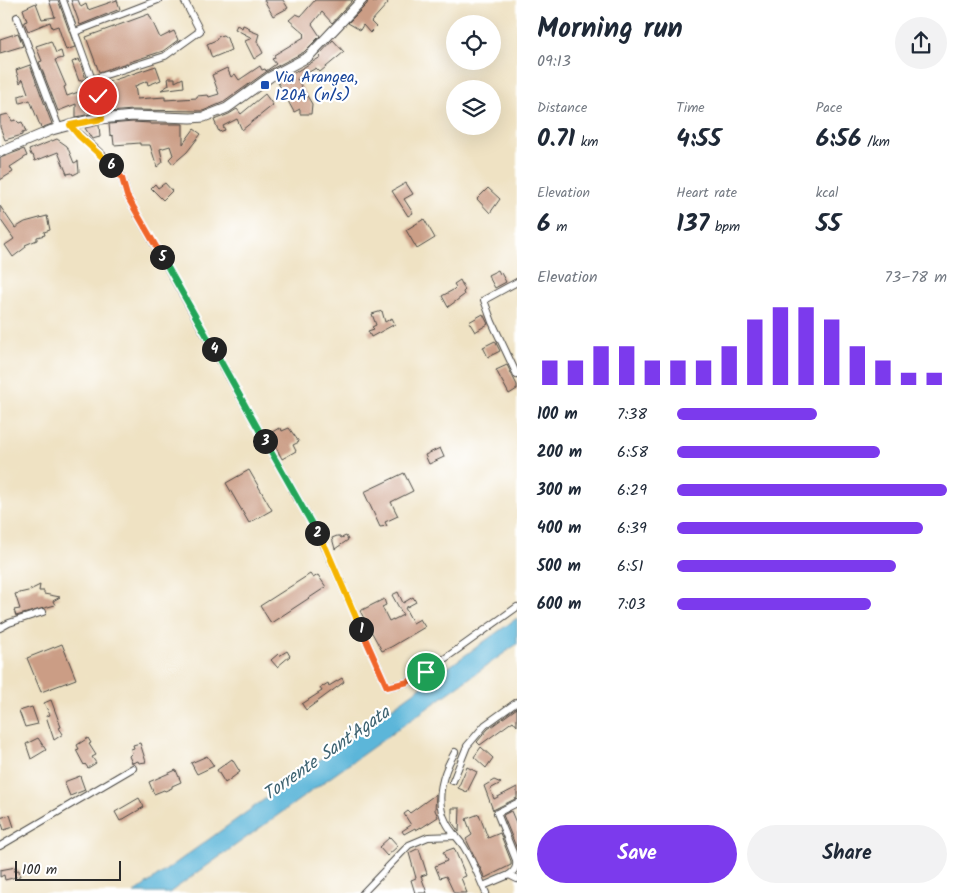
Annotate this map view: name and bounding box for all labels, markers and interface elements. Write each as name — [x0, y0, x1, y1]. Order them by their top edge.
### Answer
text: Morning run — [537, 7, 683, 52]
map controls — [446, 15, 501, 135]
button: locate — [446, 15, 501, 70]
button: share — [895, 17, 947, 69]
text: 09:13 — [537, 49, 571, 74]
place label: Via Arangea, 120A (n/s) — [275, 65, 358, 108]
pin — [77, 75, 119, 117]
marker: Via Arangea, 120A (n/s) — [259, 79, 271, 91]
button: layers — [446, 80, 501, 135]
icon: check — [84, 82, 112, 110]
text: Distance — [537, 97, 587, 119]
text: Time — [676, 97, 705, 119]
text: Pace — [816, 97, 842, 119]
text: 0.71 — [537, 119, 575, 159]
text: 4:55 — [676, 119, 721, 159]
text: 6:56 — [816, 119, 862, 159]
text: km — [575, 131, 598, 153]
text: /km — [862, 131, 890, 153]
pin: 6 — [98, 152, 124, 178]
text: 6 — [108, 154, 115, 176]
text: Elevation — [537, 182, 590, 204]
text: Heart rate — [676, 182, 737, 204]
text: kcal — [816, 182, 838, 204]
text: 6 — [537, 204, 551, 244]
text: 137 — [676, 204, 709, 244]
text: 55 — [816, 204, 841, 244]
text: m — [551, 216, 567, 238]
text: bpm — [709, 216, 740, 238]
pin: 5 — [150, 244, 174, 270]
text: 5 — [159, 246, 166, 268]
text: Elevation — [537, 265, 598, 290]
text: 73–78 m — [885, 265, 947, 290]
pin: 4 — [202, 336, 226, 362]
text: 4 — [211, 338, 218, 360]
text: 100 m — [537, 402, 578, 427]
text: 7:38 — [617, 402, 647, 427]
pin: 3 — [252, 428, 278, 454]
text: 3 — [262, 430, 269, 452]
text: 200 m — [537, 440, 582, 465]
text: 6:58 — [617, 440, 648, 465]
text: 300 m — [537, 478, 581, 503]
text: 6:29 — [617, 478, 647, 503]
text: 400 m — [537, 516, 581, 541]
text: 6:39 — [617, 516, 647, 541]
pin: 2 — [304, 520, 330, 546]
text: 2 — [313, 522, 322, 544]
text: 500 m — [537, 554, 581, 579]
text: 6:51 — [617, 554, 643, 579]
text: 600 m — [537, 592, 581, 617]
text: 7:03 — [617, 592, 645, 617]
pin: 1 — [348, 616, 374, 642]
text: 1 — [359, 618, 364, 640]
pin — [405, 651, 447, 693]
icon: arrive — [412, 658, 440, 686]
water label: Torrente Sant'Agata — [257, 698, 398, 809]
button: Save — [537, 825, 737, 883]
button: Share — [747, 825, 947, 883]
scale bar — [15, 858, 121, 881]
text: 100 m — [22, 859, 57, 881]

